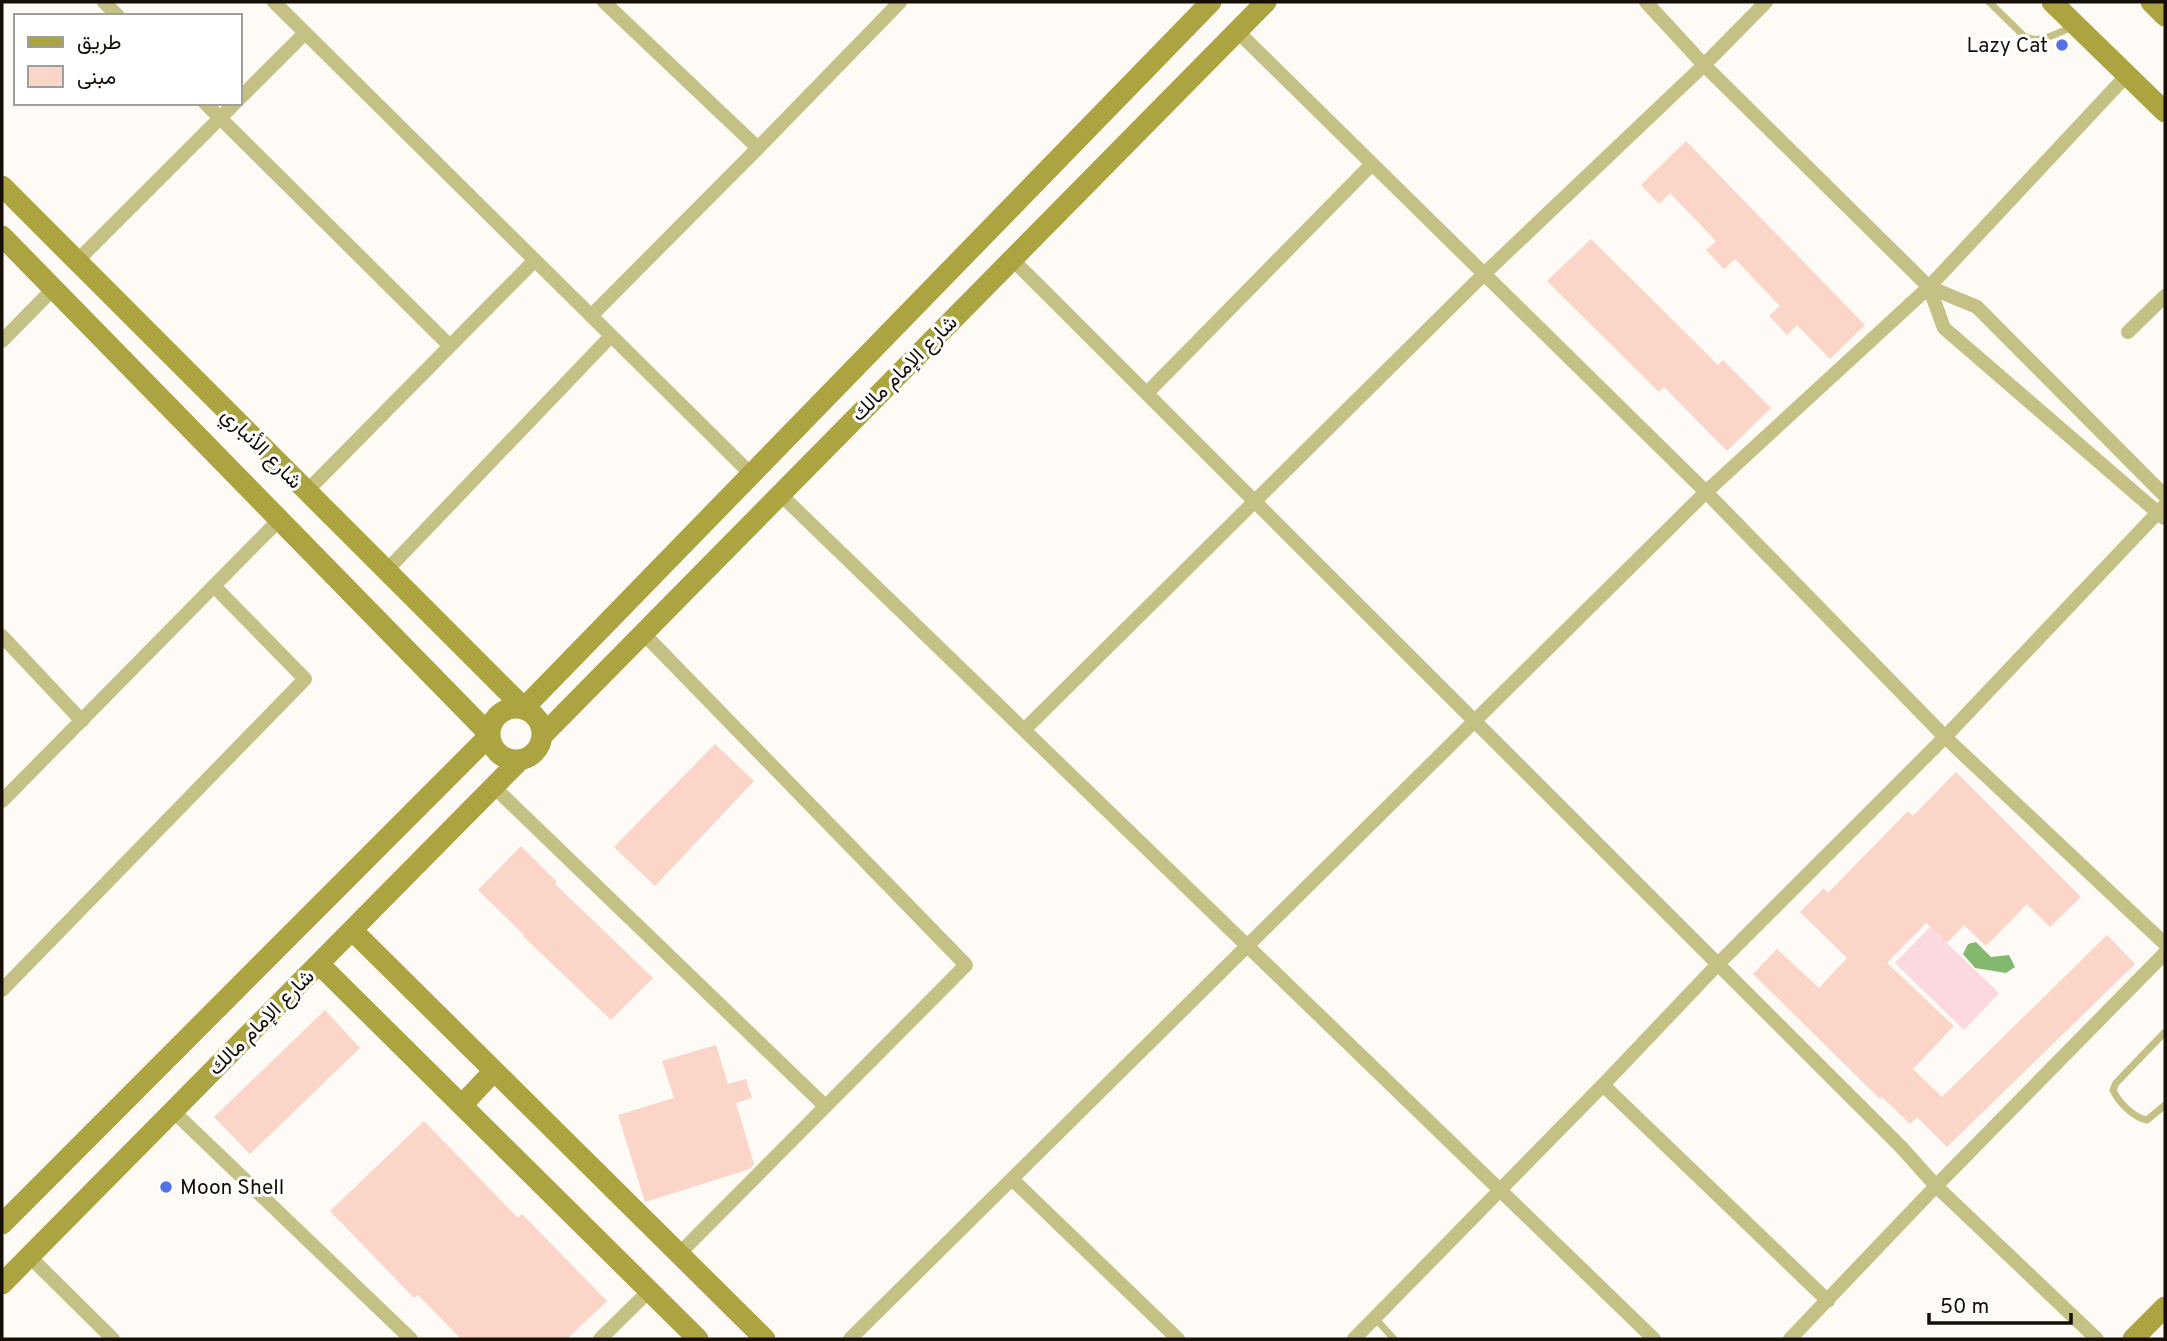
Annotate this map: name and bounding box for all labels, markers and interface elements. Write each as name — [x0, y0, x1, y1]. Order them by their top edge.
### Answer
legend — [14, 14, 242, 105]
text: طريق — [77, 30, 122, 57]
place label: Lazy Cat — [1966, 33, 2048, 60]
marker: Lazy Cat — [2054, 37, 2070, 53]
text: مبنى — [77, 65, 116, 92]
street label: شارع الإمام مالك — [846, 310, 964, 428]
street label: شارع الأنباري — [213, 402, 308, 497]
street label: شارع الإمام مالك — [203, 964, 321, 1082]
place label: Moon Shell — [180, 1175, 284, 1202]
marker: Moon Shell — [158, 1179, 174, 1195]
scale bar — [1929, 1282, 2071, 1326]
text: 50 m — [1940, 1294, 1989, 1321]

